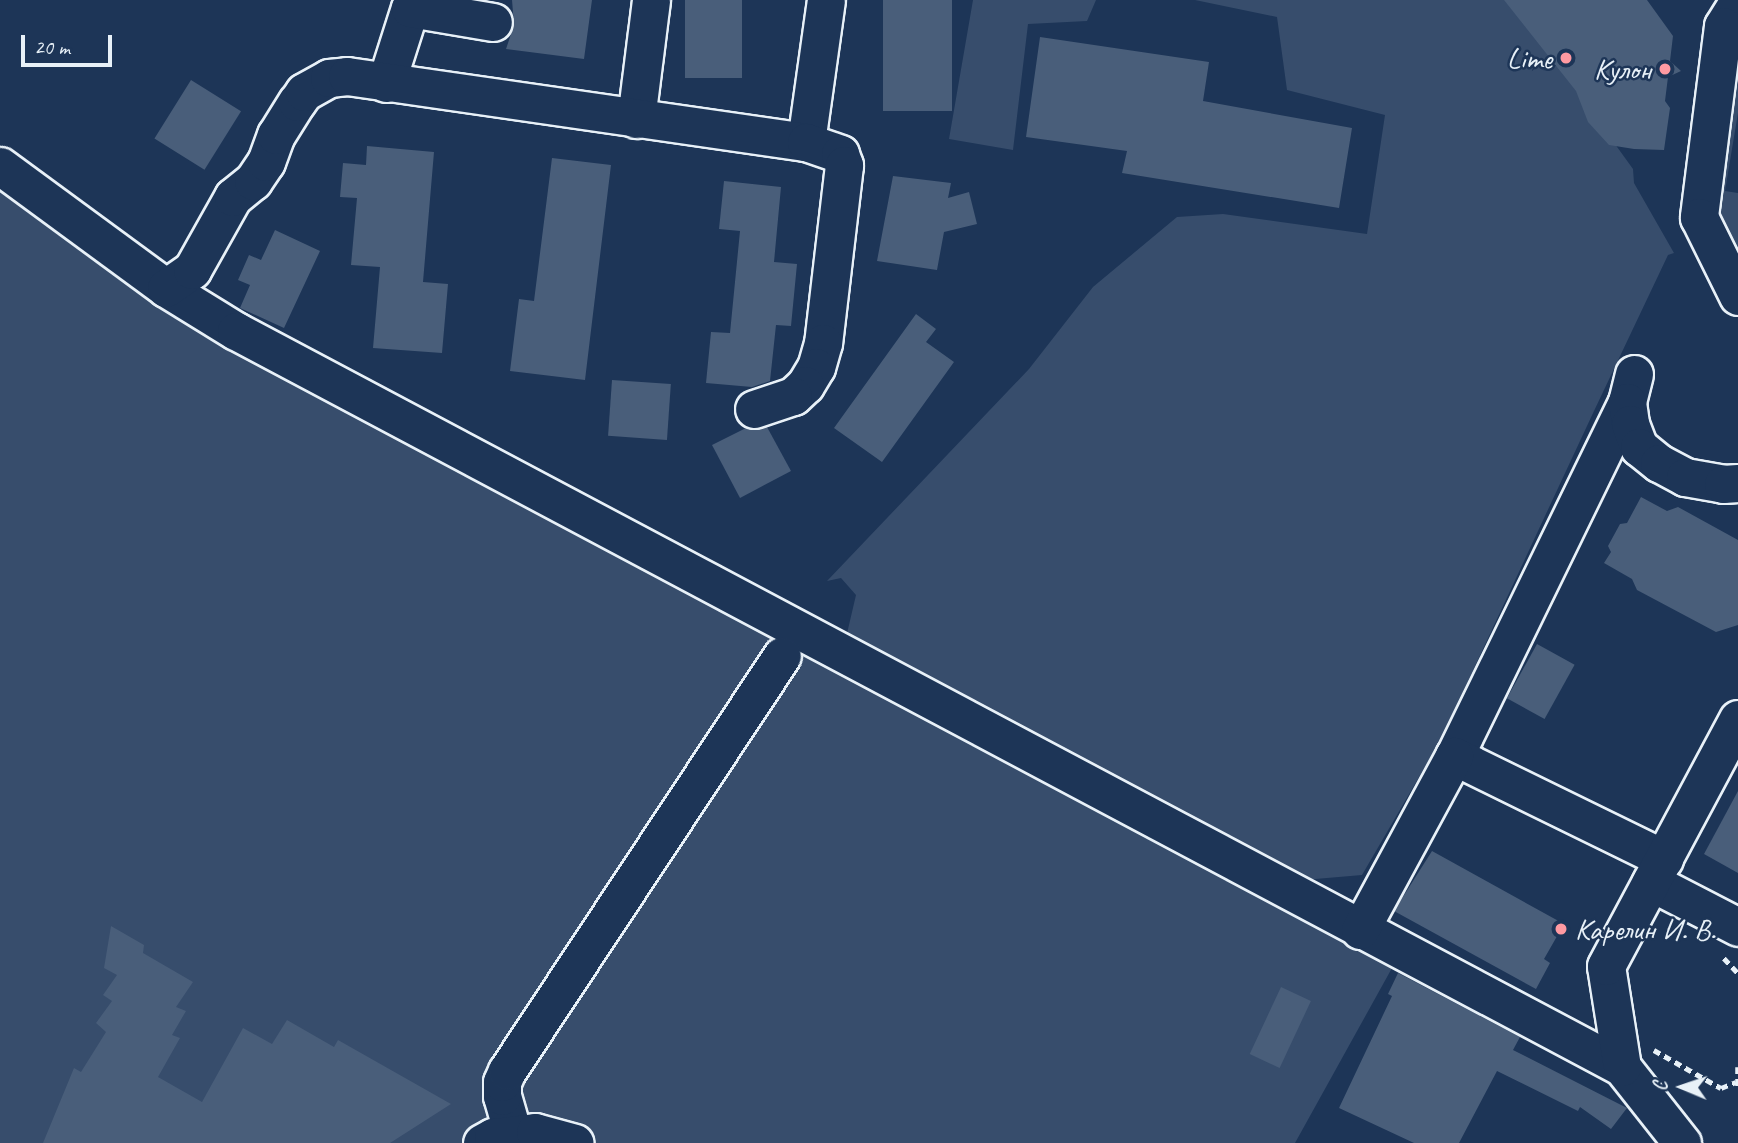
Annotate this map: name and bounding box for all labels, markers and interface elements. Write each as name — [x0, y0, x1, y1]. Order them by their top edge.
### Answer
scale bar — [24, 21, 116, 65]
text: 20 m — [34, 34, 70, 60]
place label: Lime — [1507, 40, 1552, 76]
marker: Lime — [1558, 50, 1574, 66]
place label: Кулон — [1594, 51, 1651, 87]
marker: Кулон — [1657, 61, 1673, 77]
place label: Карелин И. В. — [1575, 911, 1716, 947]
marker: Карелин И. В. — [1553, 921, 1569, 937]
north arrow — [1647, 1052, 1717, 1122]
text: С — [1649, 1081, 1673, 1091]

